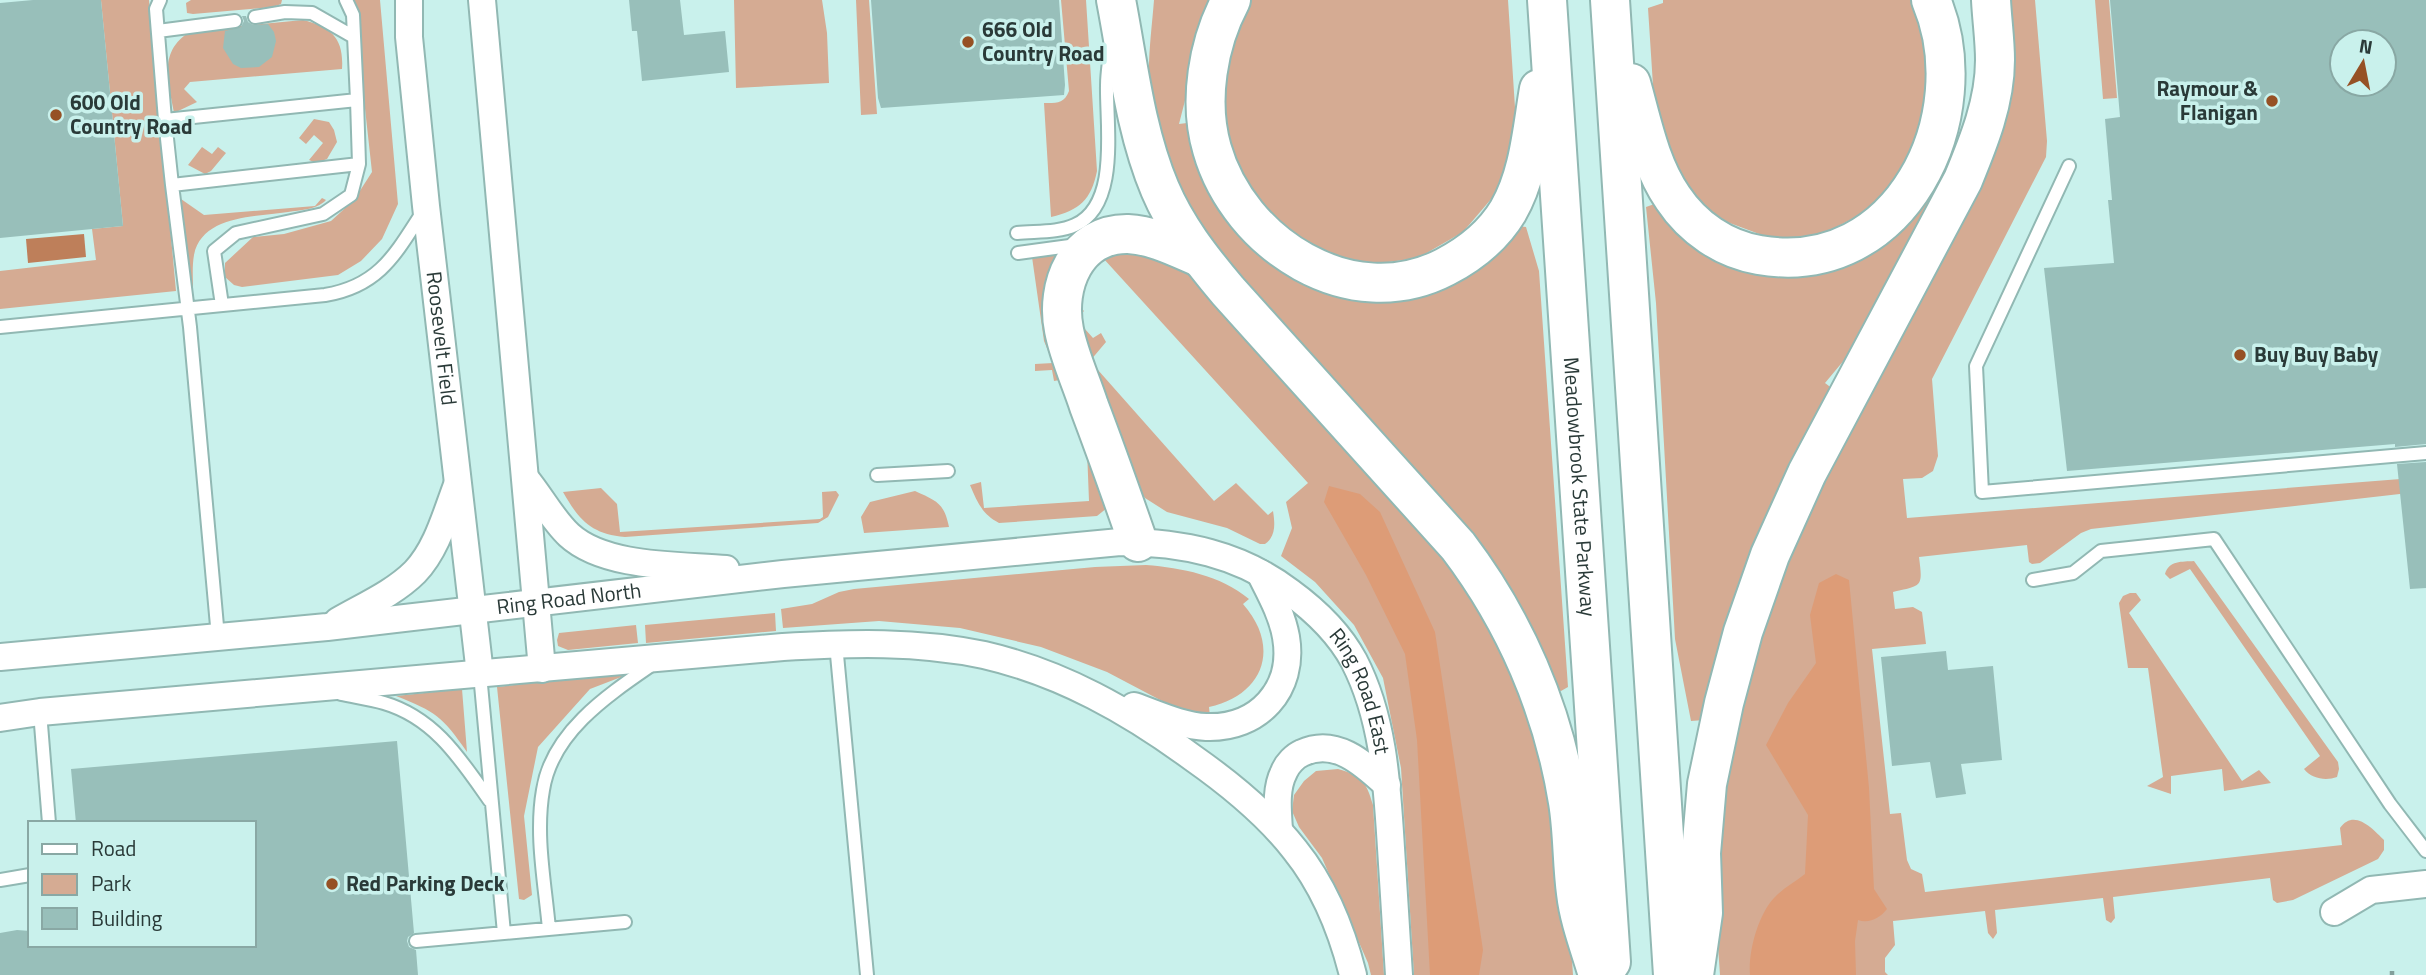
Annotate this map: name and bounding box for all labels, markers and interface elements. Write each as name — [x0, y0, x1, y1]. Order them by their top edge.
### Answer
place label: 666 Old Country Road — [982, 13, 1105, 69]
north arrow — [2328, 28, 2398, 98]
text: N — [2357, 30, 2375, 61]
marker: 666 Old Country Road — [960, 34, 976, 50]
place label: Raymour & Flanigan — [2156, 72, 2258, 128]
place label: 600 Old Country Road — [70, 86, 193, 142]
marker: Raymour & Flanigan — [2264, 93, 2280, 109]
marker: 600 Old Country Road — [48, 107, 64, 123]
street label: Roosevelt Field — [419, 269, 466, 407]
place label: Buy Buy Baby — [2254, 338, 2379, 370]
marker: Buy Buy Baby — [2232, 347, 2248, 363]
street label: Meadowbrook State Parkway — [1556, 356, 1605, 618]
street label: Ring Road North — [495, 574, 643, 622]
street label: Ring Road East — [1322, 621, 1399, 757]
legend — [28, 821, 256, 947]
text: Road — [91, 832, 136, 864]
text: Park — [91, 867, 131, 899]
place label: Red Parking Deck — [346, 867, 505, 899]
marker: Red Parking Deck — [324, 876, 340, 892]
text: Building — [91, 902, 163, 934]

